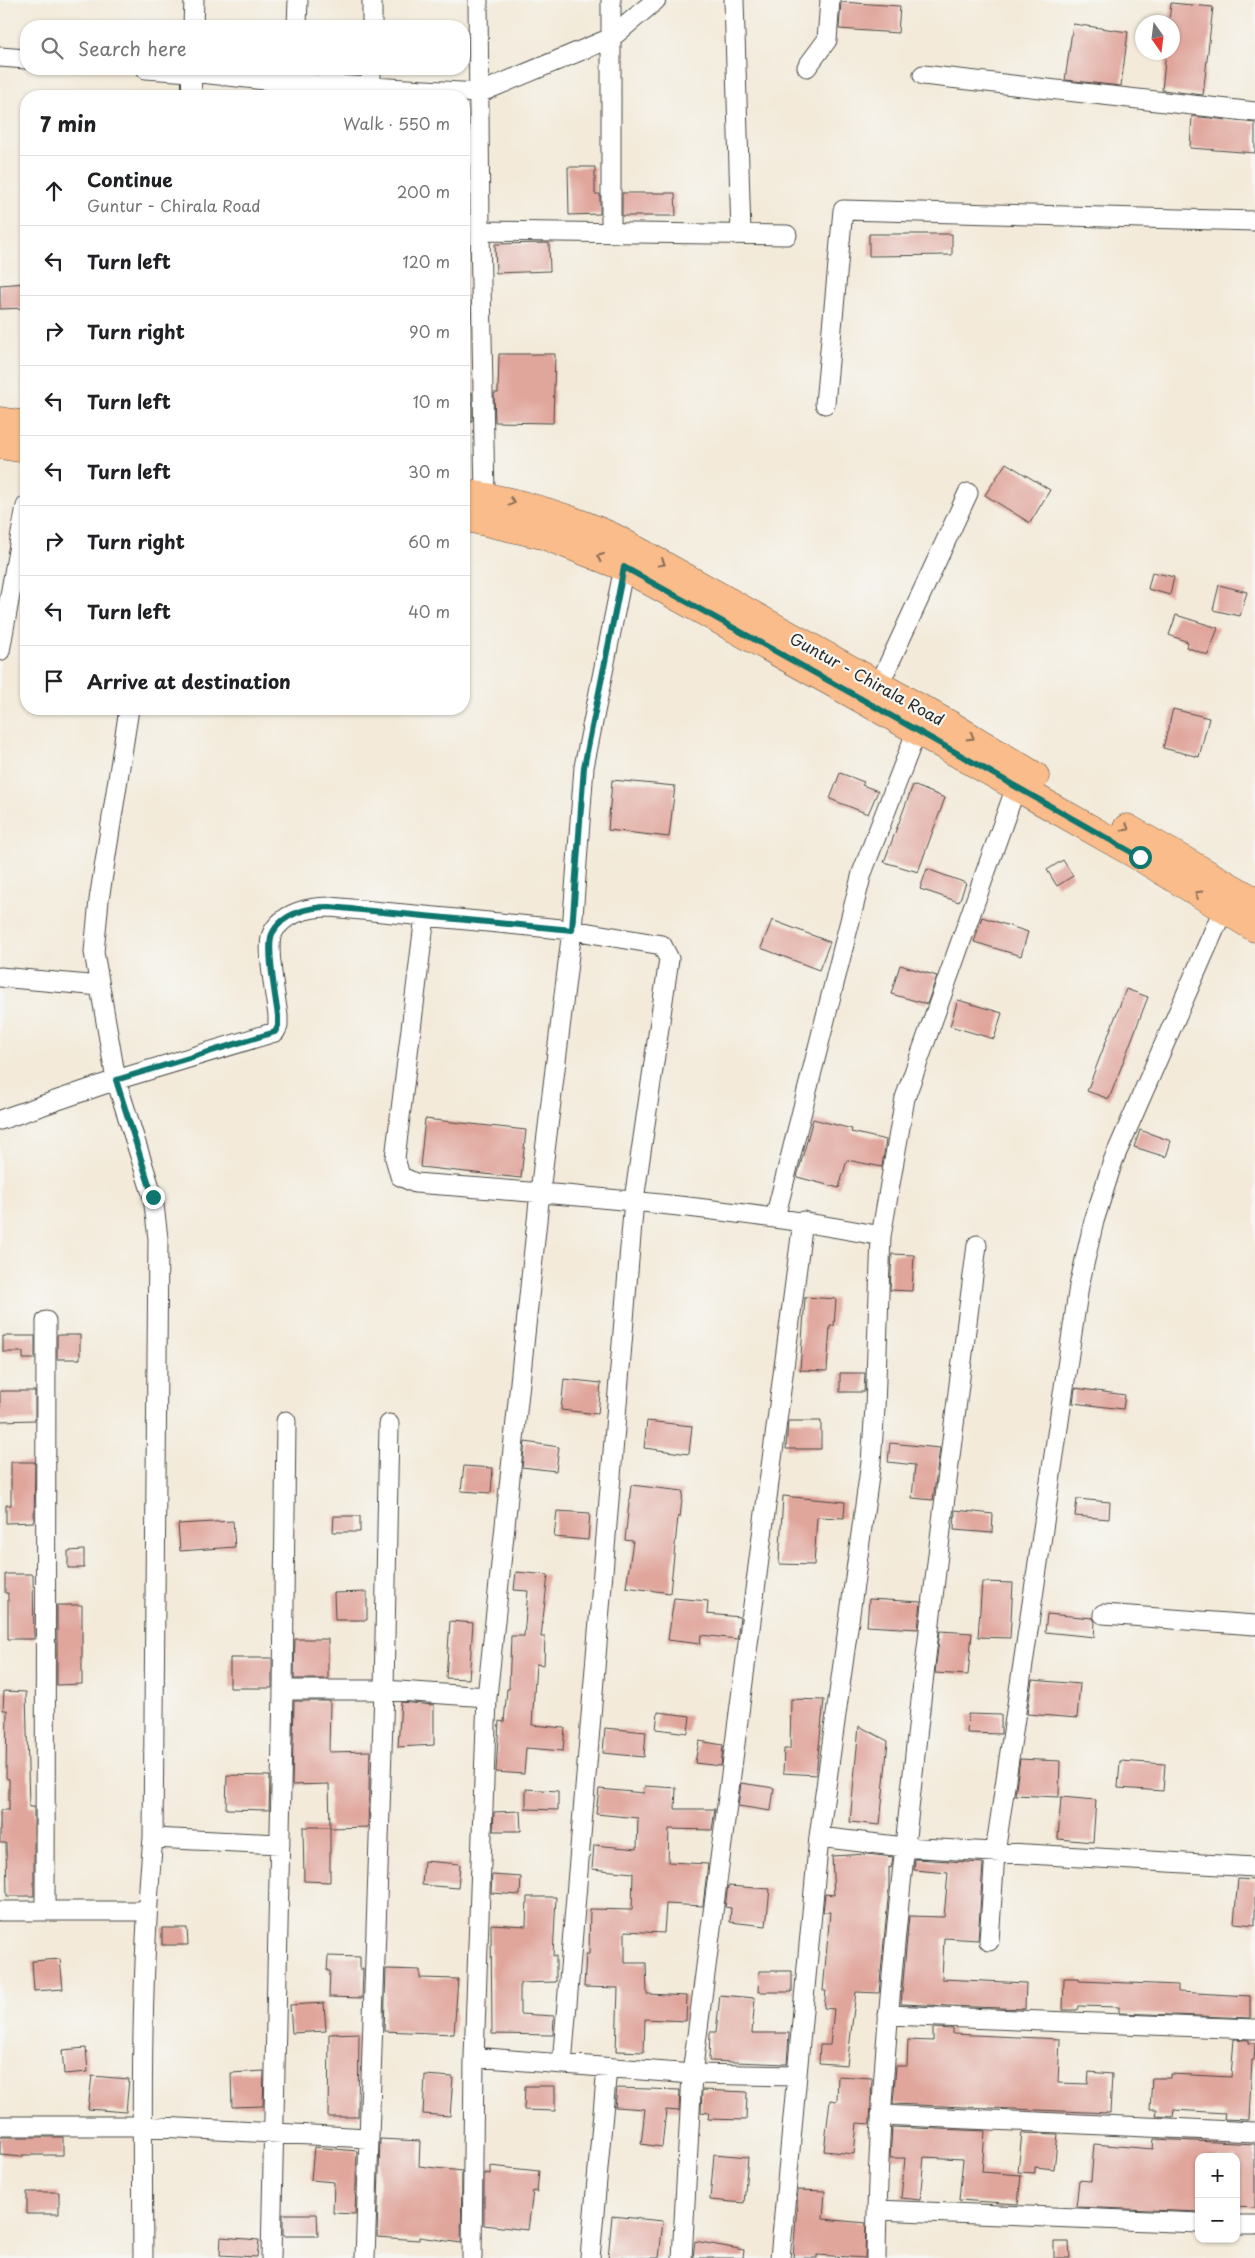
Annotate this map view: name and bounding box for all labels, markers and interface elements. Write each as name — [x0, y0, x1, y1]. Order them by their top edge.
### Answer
north arrow — [1135, 15, 1180, 60]
search box — [20, 20, 470, 75]
icon: search — [38, 34, 66, 62]
text: Search here — [78, 34, 187, 62]
text: 7 min — [40, 107, 96, 139]
text: Walk · 550 m — [343, 111, 450, 135]
text: Continue — [87, 165, 173, 193]
icon: ahead — [40, 177, 68, 205]
text: 200 m — [397, 179, 450, 203]
text: Guntur - Chirala Road — [87, 193, 261, 217]
icon: left — [40, 247, 68, 275]
text: Turn left — [87, 247, 171, 275]
text: 120 m — [403, 249, 450, 273]
icon: right — [40, 317, 68, 345]
text: Turn right — [87, 317, 185, 345]
text: 90 m — [409, 319, 450, 343]
icon: left — [40, 387, 68, 415]
text: Turn left — [87, 387, 171, 415]
text: 10 m — [413, 389, 450, 413]
icon: left — [40, 457, 68, 485]
text: Turn left — [87, 457, 171, 485]
text: 30 m — [408, 459, 450, 483]
one-way arrow — [507, 496, 516, 507]
icon: right — [40, 527, 68, 555]
text: Turn right — [87, 527, 185, 555]
text: 60 m — [408, 529, 450, 553]
one-way arrow — [596, 552, 605, 563]
one-way arrow — [656, 557, 665, 567]
icon: left — [40, 597, 68, 625]
text: Turn left — [87, 597, 171, 625]
text: 40 m — [408, 599, 450, 623]
street label: Guntur - Chirala Road — [786, 626, 949, 731]
icon: arrive — [40, 667, 68, 695]
text: Arrive at destination — [87, 667, 291, 695]
one-way arrow — [965, 731, 974, 741]
one-way arrow — [1121, 822, 1130, 832]
route start — [1129, 846, 1152, 869]
one-way arrow — [1195, 891, 1204, 901]
route end — [142, 1186, 165, 1209]
map controls — [1195, 2153, 1240, 2243]
button: + — [1195, 2153, 1240, 2198]
button: − — [1195, 2198, 1240, 2243]

